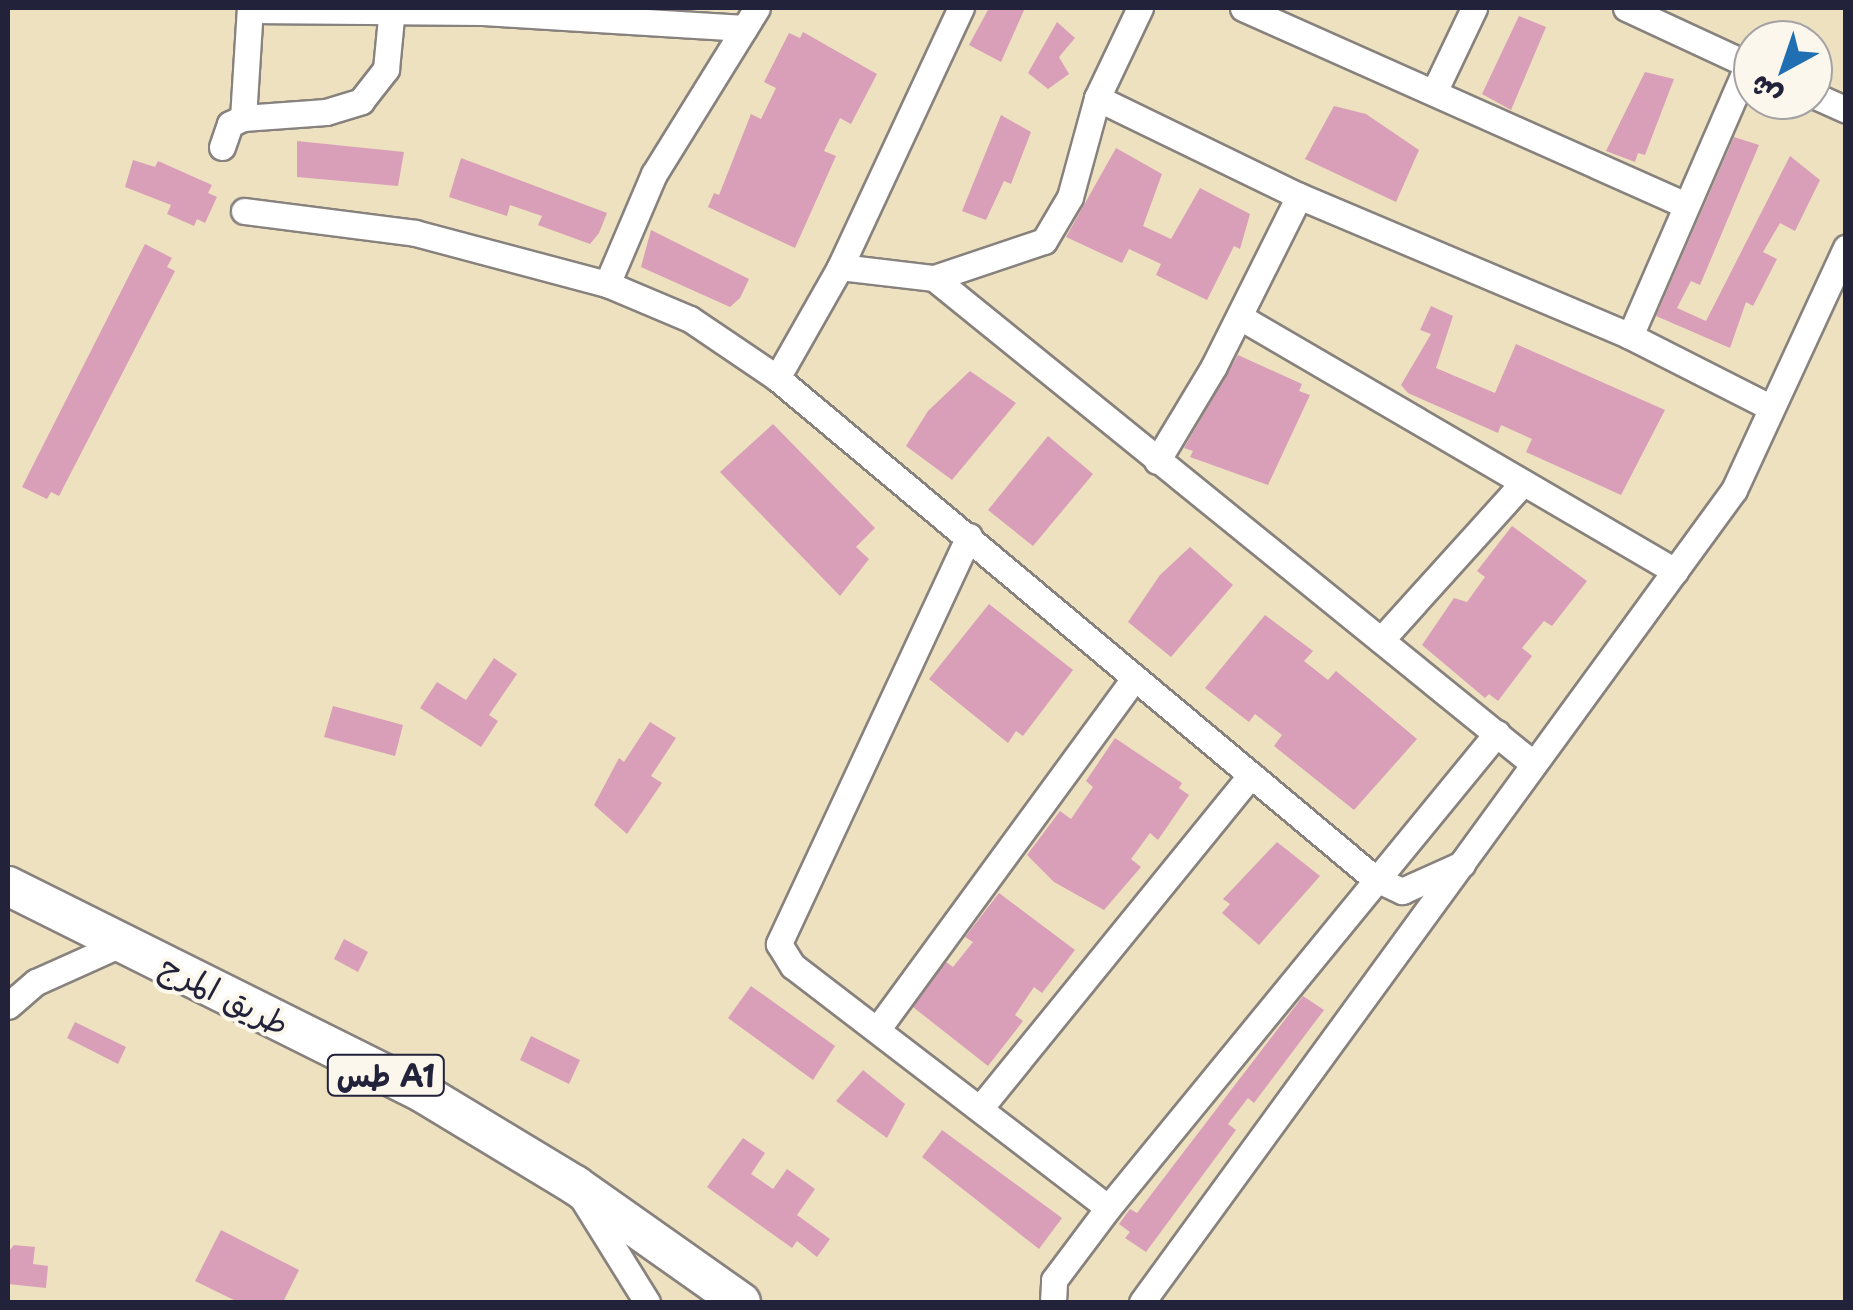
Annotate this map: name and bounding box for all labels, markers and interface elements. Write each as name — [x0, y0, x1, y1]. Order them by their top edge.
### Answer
north arrow — [1733, 20, 1833, 120]
text: ش — [1739, 65, 1790, 118]
street label: طريق المرج — [154, 945, 296, 1043]
road number: طس A1 — [326, 1050, 446, 1100]

